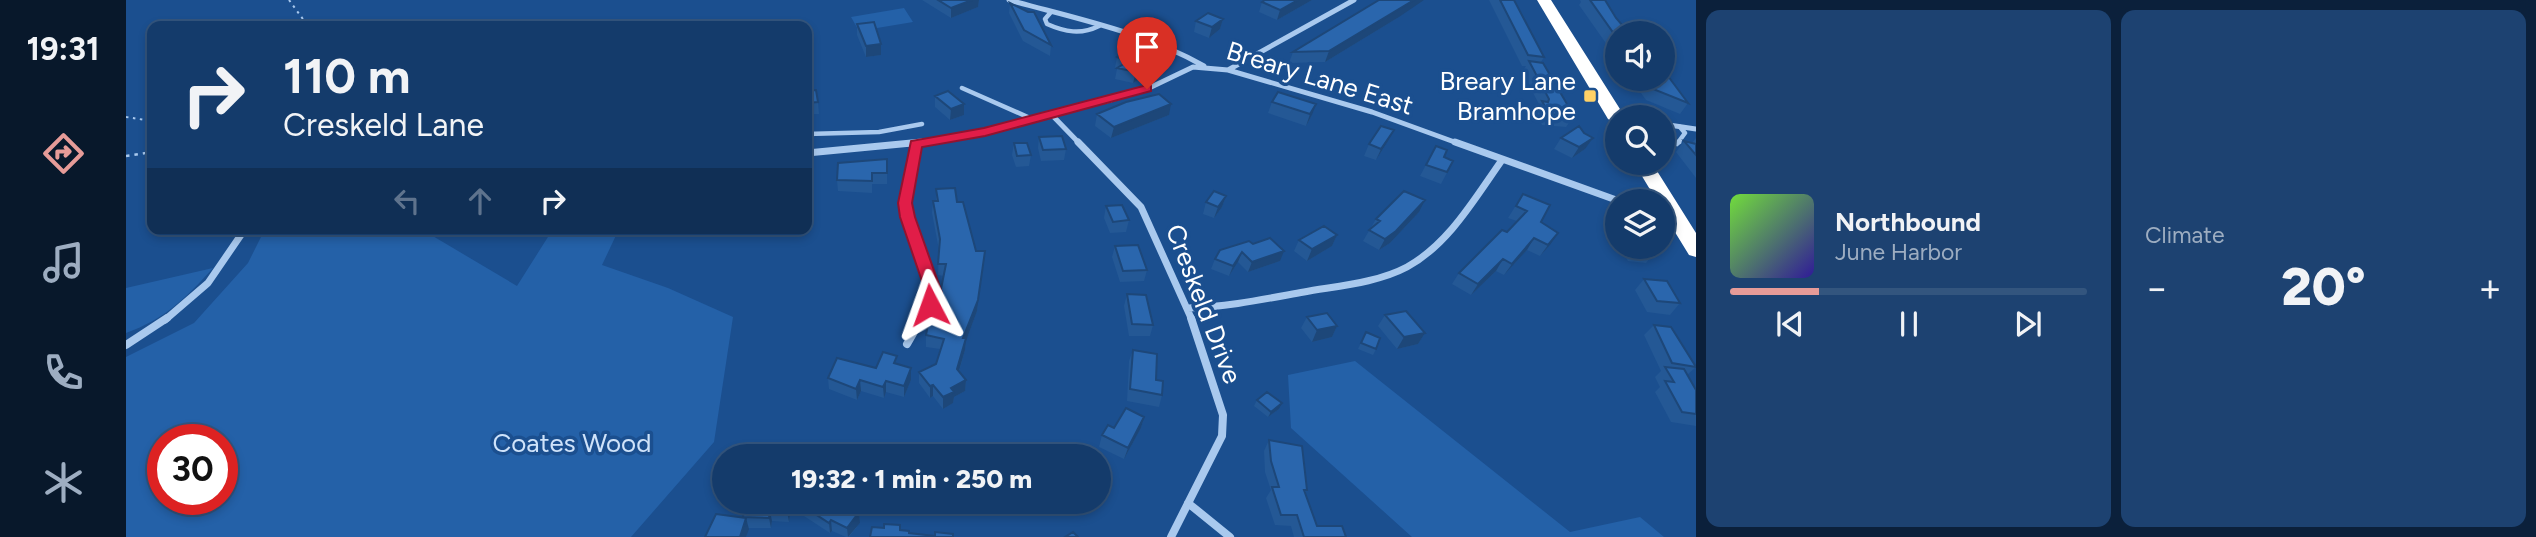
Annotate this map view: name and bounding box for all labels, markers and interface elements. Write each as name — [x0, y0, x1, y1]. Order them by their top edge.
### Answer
pin — [1117, 17, 1177, 89]
map controls — [1605, 21, 1675, 259]
button: sound — [1605, 21, 1675, 91]
icon: arrive — [1128, 28, 1166, 66]
text: 19:31 — [27, 30, 100, 68]
street label: Breary Lane East — [1223, 34, 1417, 122]
text: 110 m — [283, 46, 411, 105]
icon: right — [168, 49, 259, 140]
place label: Breary Lane Bramhope — [1439, 65, 1576, 127]
marker: Breary Lane Bramhope — [1582, 88, 1598, 104]
button: search — [1605, 105, 1675, 175]
text: Creskeld Lane — [283, 106, 484, 144]
icon: directions — [39, 129, 88, 178]
icon: left — [388, 182, 426, 220]
icon: ahead — [461, 182, 499, 220]
icon: right — [534, 182, 572, 220]
button: layers — [1605, 189, 1675, 259]
text: Northbound — [1835, 206, 1981, 238]
street label: Creskeld Drive — [1159, 220, 1249, 388]
text: Climate — [2145, 221, 2224, 249]
icon: music — [39, 238, 88, 287]
text: June Harbor — [1835, 238, 1962, 266]
text: 20° — [2281, 256, 2366, 318]
text: − — [2145, 265, 2169, 311]
text: + — [2478, 265, 2502, 311]
position arrow — [893, 268, 967, 342]
icon: previous — [1771, 305, 1809, 343]
icon: pause — [1890, 305, 1928, 343]
icon: next — [2009, 305, 2047, 343]
icon: phone — [39, 348, 88, 397]
speed limit sign: 30 — [147, 424, 238, 515]
park label: Coates Wood — [493, 427, 651, 459]
icon: climate — [39, 458, 88, 507]
text: 19:32 · 1 min · 250 m — [791, 463, 1032, 495]

